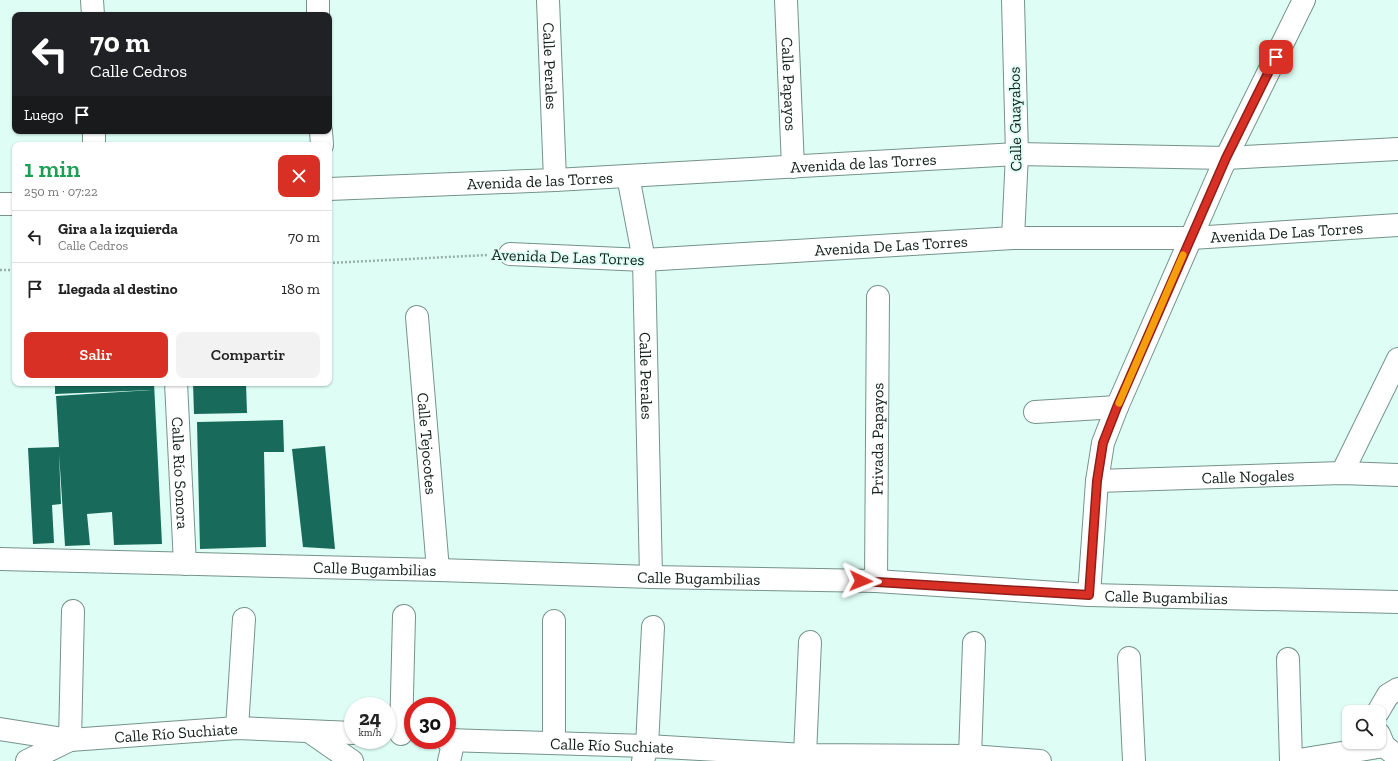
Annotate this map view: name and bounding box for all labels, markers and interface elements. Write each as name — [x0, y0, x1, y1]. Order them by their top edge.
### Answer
street label: Calle Perales — [539, 22, 562, 110]
text: 70 m — [90, 26, 150, 59]
icon: left — [24, 28, 76, 80]
street label: Calle Papayos — [778, 37, 801, 131]
pin — [1259, 40, 1293, 74]
icon: arrive — [1265, 46, 1287, 68]
text: Calle Cedros — [90, 60, 187, 82]
street label: Calle Guayabos — [1005, 66, 1025, 172]
icon: arrive — [71, 104, 93, 126]
text: Luego — [24, 106, 63, 124]
street label: Avenida de las Torres — [790, 149, 937, 176]
text: 1 min — [24, 154, 80, 183]
button: close — [278, 155, 320, 197]
street label: Avenida de las Torres — [466, 167, 613, 193]
text: 250 m · 07:22 — [24, 184, 98, 199]
street label: Avenida De Las Torres — [1210, 218, 1364, 246]
text: Gira a la izquierda — [58, 220, 178, 238]
icon: left — [24, 226, 46, 248]
text: 70 m — [288, 228, 320, 246]
street label: Avenida De Las Torres — [814, 231, 968, 259]
text: Calle Cedros — [58, 238, 128, 253]
street label: Avenida De Las Torres — [491, 245, 645, 269]
icon: arrive — [24, 278, 46, 300]
text: Llegada al destino — [58, 280, 178, 298]
text: 180 m — [281, 280, 320, 298]
button: Salir — [24, 332, 168, 378]
button: Compartir — [176, 332, 320, 378]
street label: Calle Perales — [636, 332, 657, 420]
street label: Privada Papayos — [867, 383, 887, 495]
street label: Calle Tejocotes — [414, 392, 441, 495]
street label: Calle Río Sonora — [168, 416, 193, 530]
street label: Calle Nogales — [1201, 465, 1295, 487]
street label: Calle Bugambilias — [313, 557, 437, 579]
position arrow — [840, 560, 882, 602]
street label: Calle Bugambilias — [637, 567, 761, 588]
street label: Calle Bugambilias — [1104, 586, 1228, 608]
speed limit sign: 30 — [404, 697, 456, 749]
map controls — [1342, 705, 1386, 749]
button: search — [1342, 705, 1386, 749]
text: 24 — [359, 706, 381, 730]
street label: Calle Río Suchiate — [114, 718, 238, 746]
text: km/h — [359, 727, 381, 739]
street label: Calle Río Suchiate — [550, 734, 674, 757]

